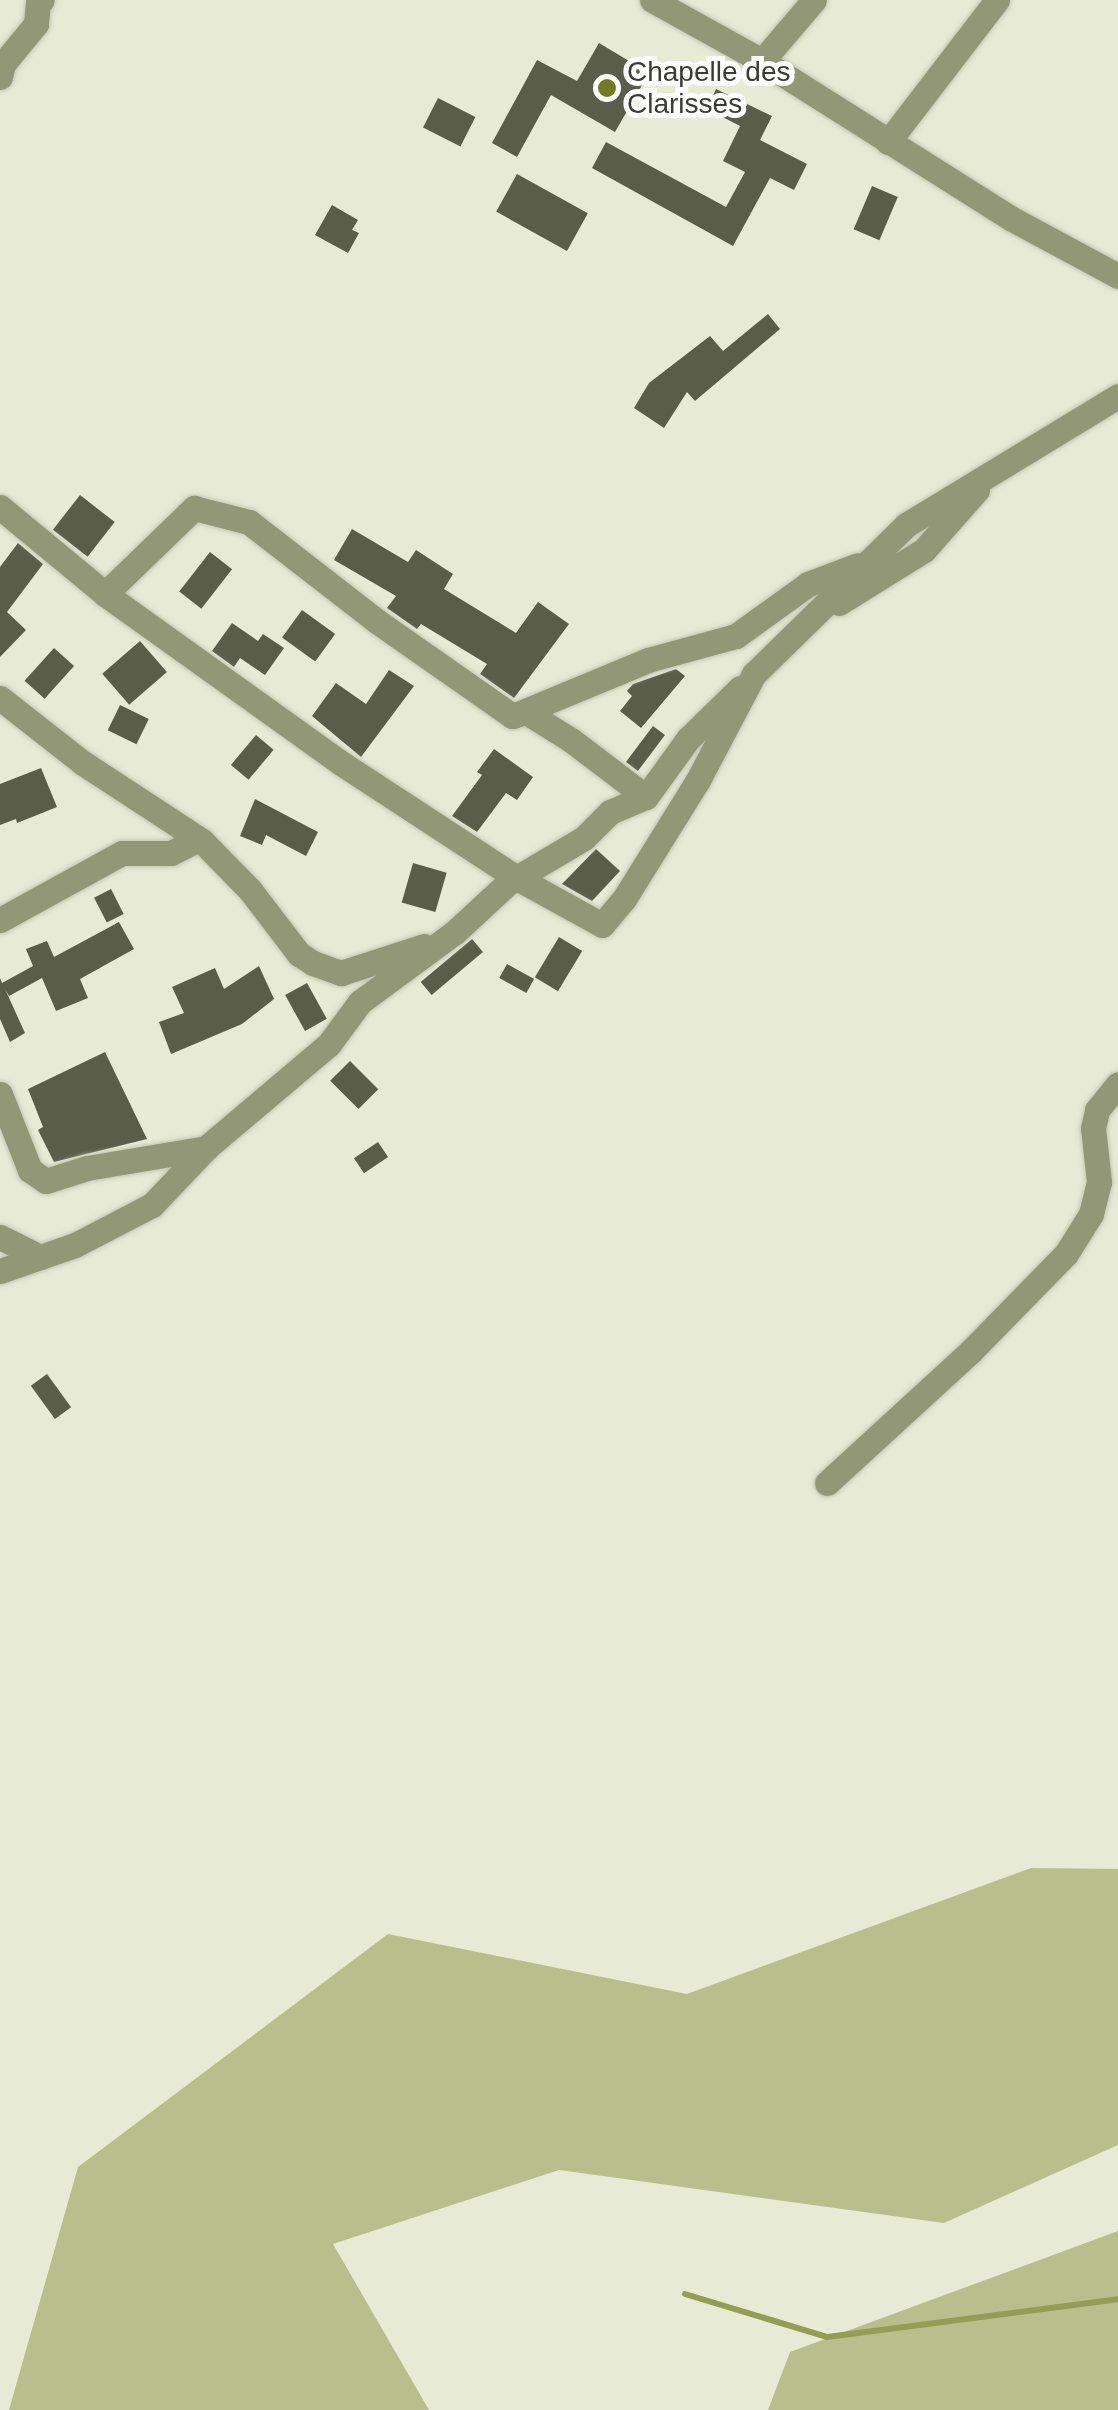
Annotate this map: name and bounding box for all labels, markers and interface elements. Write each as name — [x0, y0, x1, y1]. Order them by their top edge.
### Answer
place label: Chapelle des Clarisses — [627, 55, 790, 121]
marker: Chapelle des Clarisses — [596, 77, 618, 99]

